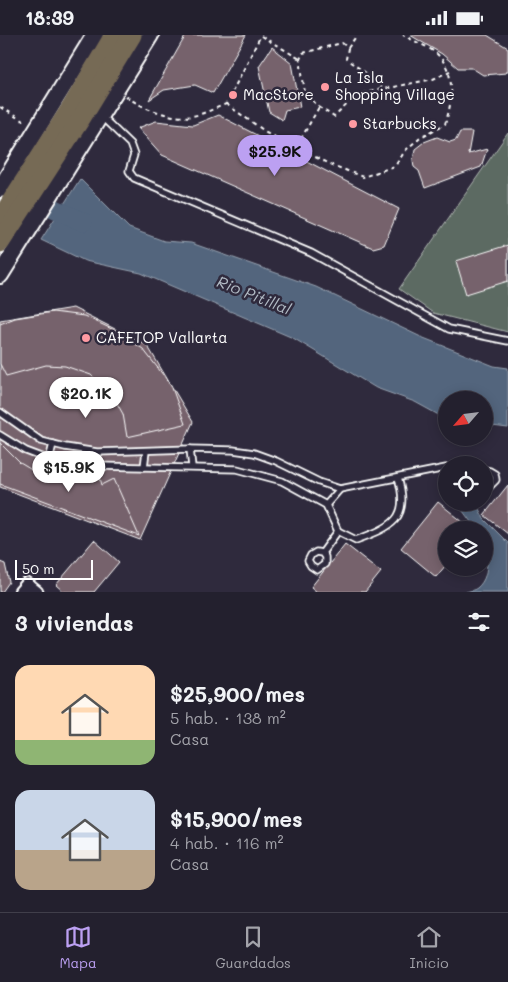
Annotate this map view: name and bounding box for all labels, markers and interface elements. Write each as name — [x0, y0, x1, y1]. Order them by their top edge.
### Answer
text: 18:39 — [25, 5, 74, 30]
place label: La Isla Shopping Village — [335, 67, 455, 104]
marker: La Isla Shopping Village — [319, 81, 331, 93]
place label: MacStore — [243, 84, 314, 104]
marker: MacStore — [227, 89, 239, 101]
place label: Starbucks — [363, 113, 437, 133]
marker: Starbucks — [347, 118, 359, 130]
pin: $25.9K — [234, 135, 316, 177]
text: $25.9K — [248, 140, 302, 161]
water label: Rio Pitillal — [214, 270, 294, 319]
place label: CAFETOP Vallarta — [96, 327, 228, 347]
marker: CAFETOP Vallarta — [80, 332, 92, 344]
pin: $20.1K — [45, 377, 127, 419]
text: $20.1K — [60, 382, 112, 403]
north arrow — [438, 391, 492, 446]
map controls — [438, 391, 493, 576]
pin: $15.9K — [28, 451, 110, 493]
text: $15.9K — [43, 456, 95, 477]
button: locate — [438, 456, 493, 511]
button: layers — [438, 521, 493, 576]
scale bar — [15, 557, 92, 580]
text: 50 m — [22, 559, 54, 578]
icon: filters — [465, 608, 493, 636]
text: 3 viviendas — [15, 609, 133, 636]
text: $25,900/mes — [170, 680, 305, 707]
icon: home — [55, 685, 115, 745]
text: 5 hab. · 138 m² — [170, 707, 286, 728]
text: Casa — [170, 728, 209, 749]
text: $15,900/mes — [170, 805, 303, 832]
icon: home — [55, 810, 115, 870]
text: 4 hab. · 116 m² — [170, 832, 284, 853]
text: Casa — [170, 853, 209, 874]
tab: Mapa — [59, 923, 97, 972]
tab: Guardados — [215, 923, 291, 972]
tab: Inicio — [410, 923, 449, 972]

